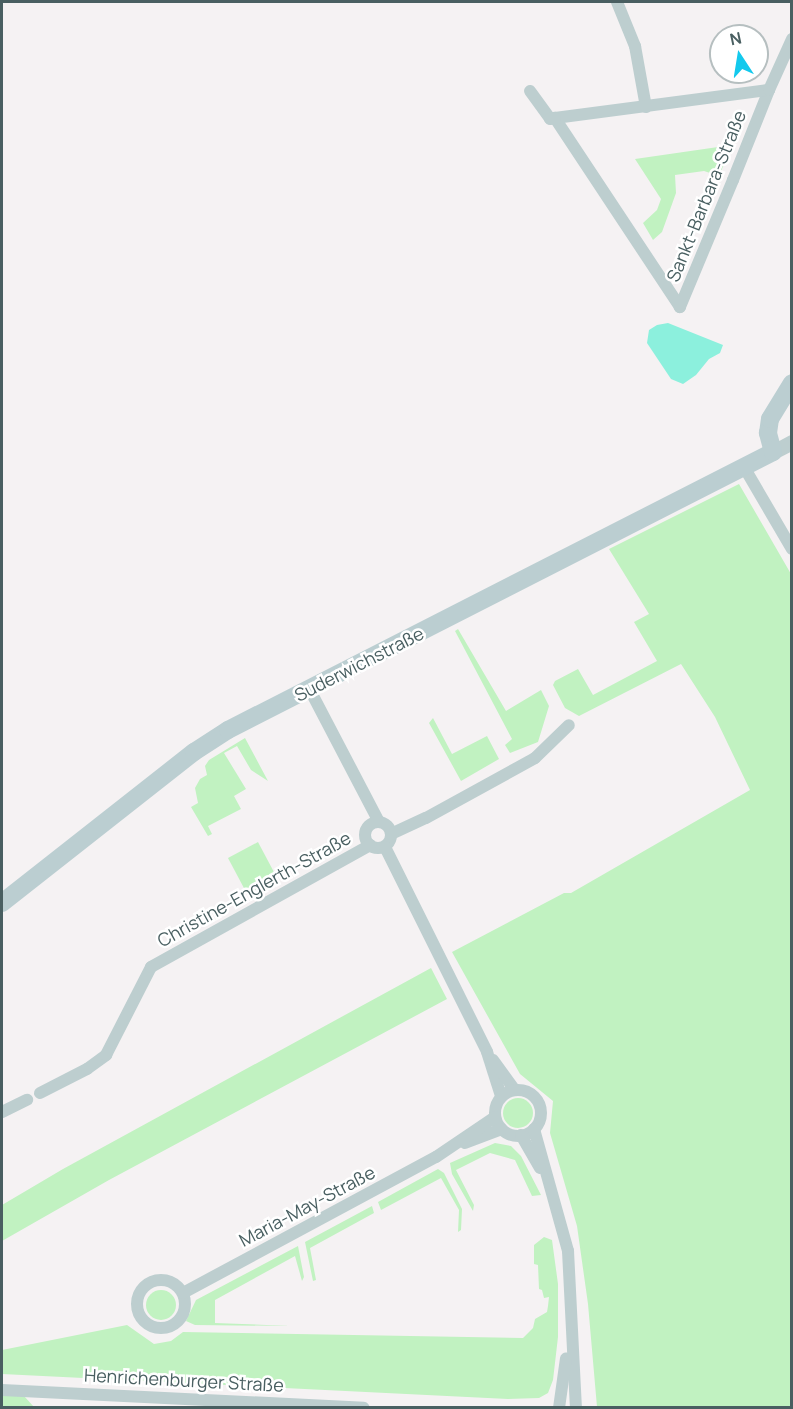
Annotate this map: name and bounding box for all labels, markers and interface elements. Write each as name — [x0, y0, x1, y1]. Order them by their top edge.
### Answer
north arrow — [709, 24, 769, 84]
text: N — [728, 26, 744, 50]
street label: Sankt-Barbara-Straße — [662, 107, 750, 285]
street label: Suderwichstraße — [291, 622, 427, 706]
street label: Christine-Englerth-Straße — [153, 827, 355, 951]
street label: Maria-May-Straße — [235, 1161, 379, 1251]
street label: Henrichenburger Straße — [84, 1364, 284, 1396]

